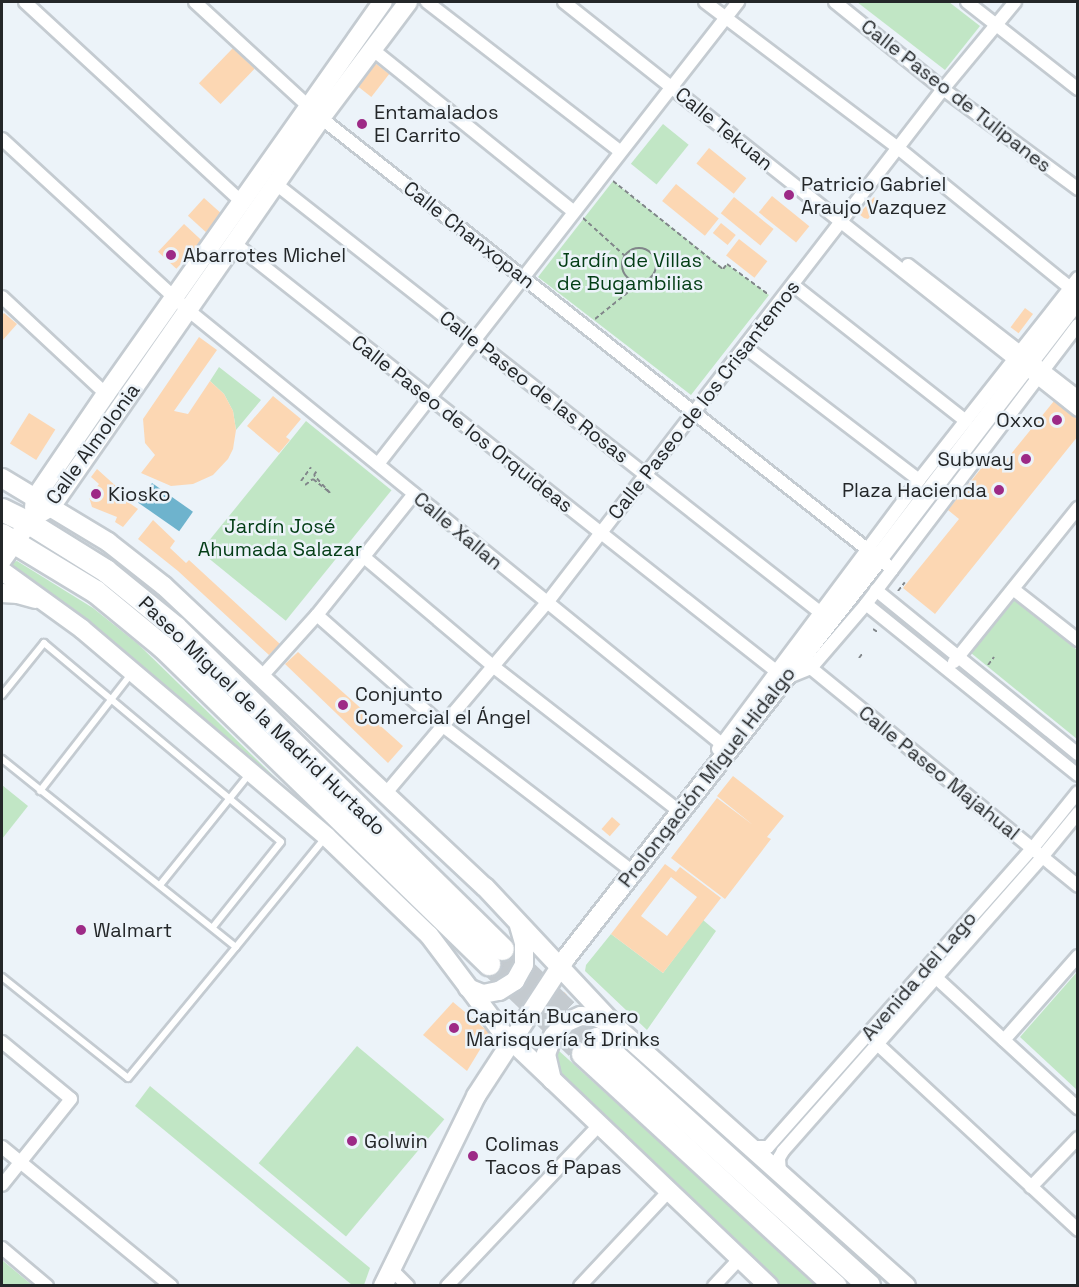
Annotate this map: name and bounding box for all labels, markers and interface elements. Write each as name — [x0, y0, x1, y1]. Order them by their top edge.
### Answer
street label: Calle Paseo de Tulipanes — [856, 14, 1056, 178]
street label: Calle Tekuan — [670, 82, 778, 176]
place label: Entamalados El Carrito — [374, 100, 498, 147]
marker: Entamalados El Carrito — [355, 117, 369, 131]
place label: Patricio Gabriel Araujo Vazquez — [801, 172, 947, 219]
street label: Calle Chanxopan — [398, 176, 540, 294]
marker: Patricio Gabriel Araujo Vazquez — [782, 188, 796, 202]
place label: Abarrotes Michel — [183, 243, 346, 267]
marker: Abarrotes Michel — [164, 248, 178, 262]
park label: Jardín de Villas de Bugambilias — [557, 248, 703, 295]
street label: Calle Paseo de los Crisantemos — [603, 276, 805, 524]
street label: Calle Paseo de las Rosas — [435, 306, 633, 468]
street label: Calle Paseo de los Orquideas — [347, 330, 577, 518]
street label: Calle Almolonia — [41, 379, 145, 509]
place label: Oxxo — [996, 408, 1045, 432]
marker: Oxxo — [1050, 413, 1064, 427]
place label: Subway — [937, 447, 1014, 471]
marker: Subway — [1019, 452, 1033, 466]
place label: Plaza Hacienda — [842, 478, 987, 502]
place label: Kiosko — [108, 482, 171, 506]
marker: Plaza Hacienda — [992, 483, 1006, 497]
marker: Kiosko — [89, 487, 103, 501]
street label: Calle Xallan — [409, 487, 507, 575]
park label: Jardín José Ahumada Salazar — [198, 515, 362, 562]
street label: Paseo Miguel de la Madrid Hurtado — [134, 591, 390, 841]
street label: Prolongación Miguel Hidalgo — [613, 662, 801, 892]
place label: Conjunto Comercial el Ángel — [355, 682, 531, 729]
marker: Conjunto Comercial el Ángel — [336, 698, 350, 712]
street label: Calle Paseo Majahual — [854, 701, 1024, 845]
street label: Avenida del Lago — [856, 907, 982, 1045]
place label: Walmart — [93, 918, 172, 942]
marker: Walmart — [74, 923, 88, 937]
place label: Capitán Bucanero Marisquería & Drinks — [466, 1005, 660, 1052]
marker: Capitán Bucanero Marisquería & Drinks — [447, 1021, 461, 1035]
place label: Golwin — [364, 1129, 428, 1153]
place label: Colimas Tacos & Papas — [485, 1132, 622, 1179]
marker: Golwin — [345, 1134, 359, 1148]
marker: Colimas Tacos & Papas — [466, 1149, 480, 1163]

